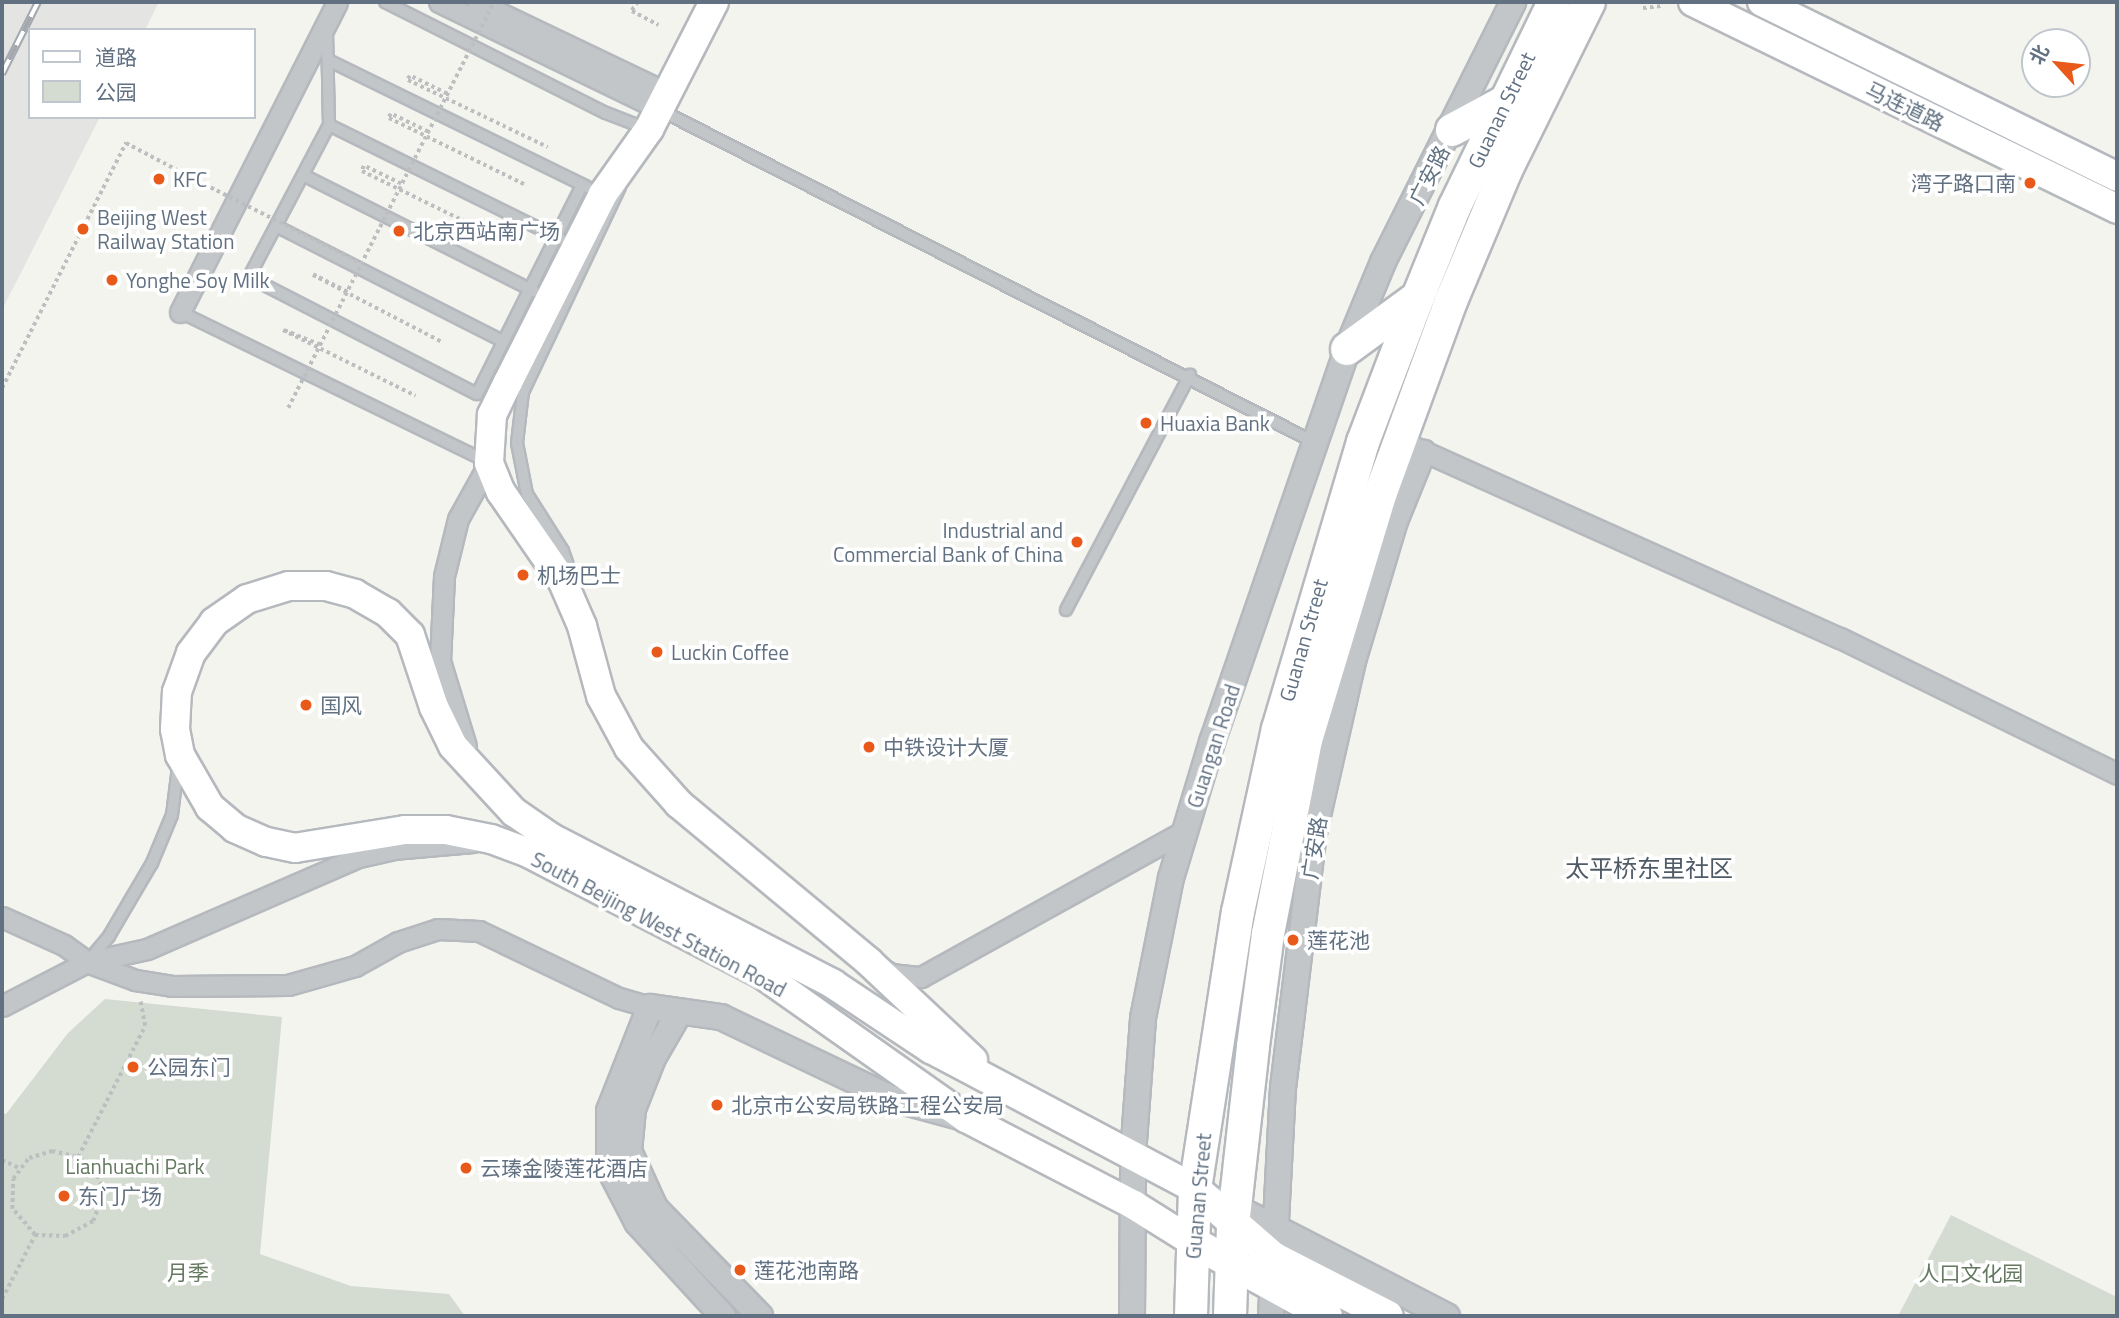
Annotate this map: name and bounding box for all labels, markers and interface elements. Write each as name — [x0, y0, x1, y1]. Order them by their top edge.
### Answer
legend — [28, 28, 256, 119]
north arrow — [2021, 28, 2091, 98]
text: 北 — [2021, 39, 2056, 69]
text: 道路 — [95, 41, 137, 73]
street label: Guanan Street — [1462, 48, 1540, 172]
text: 公园 — [95, 76, 137, 108]
street label: 马连道路 — [1862, 76, 1948, 136]
street label: 广安路 — [1403, 141, 1455, 209]
place label: KFC — [173, 166, 207, 192]
place label: 湾子路口南 — [1911, 170, 2016, 196]
marker: KFC — [151, 171, 167, 187]
marker: 湾子路口南 — [2022, 175, 2038, 191]
place label: Beijing West Railway Station — [97, 204, 234, 254]
place label: 北京西站南广场 — [413, 218, 560, 244]
marker: Beijing West Railway Station — [75, 221, 91, 237]
marker: 北京西站南广场 — [391, 223, 407, 239]
place label: Yonghe Soy Milk — [126, 267, 270, 293]
marker: Yonghe Soy Milk — [104, 272, 120, 288]
place label: Huaxia Bank — [1160, 410, 1270, 436]
marker: Huaxia Bank — [1138, 415, 1154, 431]
place label: Industrial and Commercial Bank of China — [833, 517, 1063, 567]
marker: Industrial and Commercial Bank of China — [1069, 534, 1085, 550]
place label: 机场巴士 — [537, 562, 621, 588]
marker: 机场巴士 — [515, 567, 531, 583]
street label: Guanan Street — [1273, 576, 1333, 704]
place label: Luckin Coffee — [671, 639, 789, 665]
marker: Luckin Coffee — [649, 644, 665, 660]
street label: Guangan Road — [1181, 681, 1245, 811]
place label: 国风 — [320, 692, 362, 718]
marker: 国风 — [298, 697, 314, 713]
place label: 中铁设计大厦 — [883, 734, 1009, 760]
marker: 中铁设计大厦 — [861, 739, 877, 755]
street label: 广安路 — [1297, 815, 1331, 881]
street label: South Beijing West Station Road — [527, 846, 791, 1002]
district label: 太平桥东里社区 — [1565, 855, 1733, 883]
place label: 莲花池 — [1307, 927, 1370, 953]
marker: 莲花池 — [1285, 932, 1301, 948]
place label: 公园东门 — [147, 1054, 231, 1080]
marker: 公园东门 — [125, 1059, 141, 1075]
place label: 北京市公安局铁路工程公安局 — [731, 1092, 1004, 1118]
marker: 北京市公安局铁路工程公安局 — [709, 1097, 725, 1113]
street label: Guanan Street — [1180, 1132, 1216, 1260]
park label: Lianhuachi Park — [65, 1153, 205, 1179]
place label: 云瑧金陵莲花酒店 — [480, 1155, 648, 1181]
marker: 云瑧金陵莲花酒店 — [458, 1160, 474, 1176]
place label: 东门广场 — [78, 1183, 162, 1209]
marker: 东门广场 — [56, 1188, 72, 1204]
place label: 莲花池南路 — [754, 1257, 859, 1283]
park label: 月季 — [167, 1259, 209, 1285]
park label: 人口文化园 — [1919, 1260, 2023, 1286]
marker: 莲花池南路 — [732, 1262, 748, 1278]

